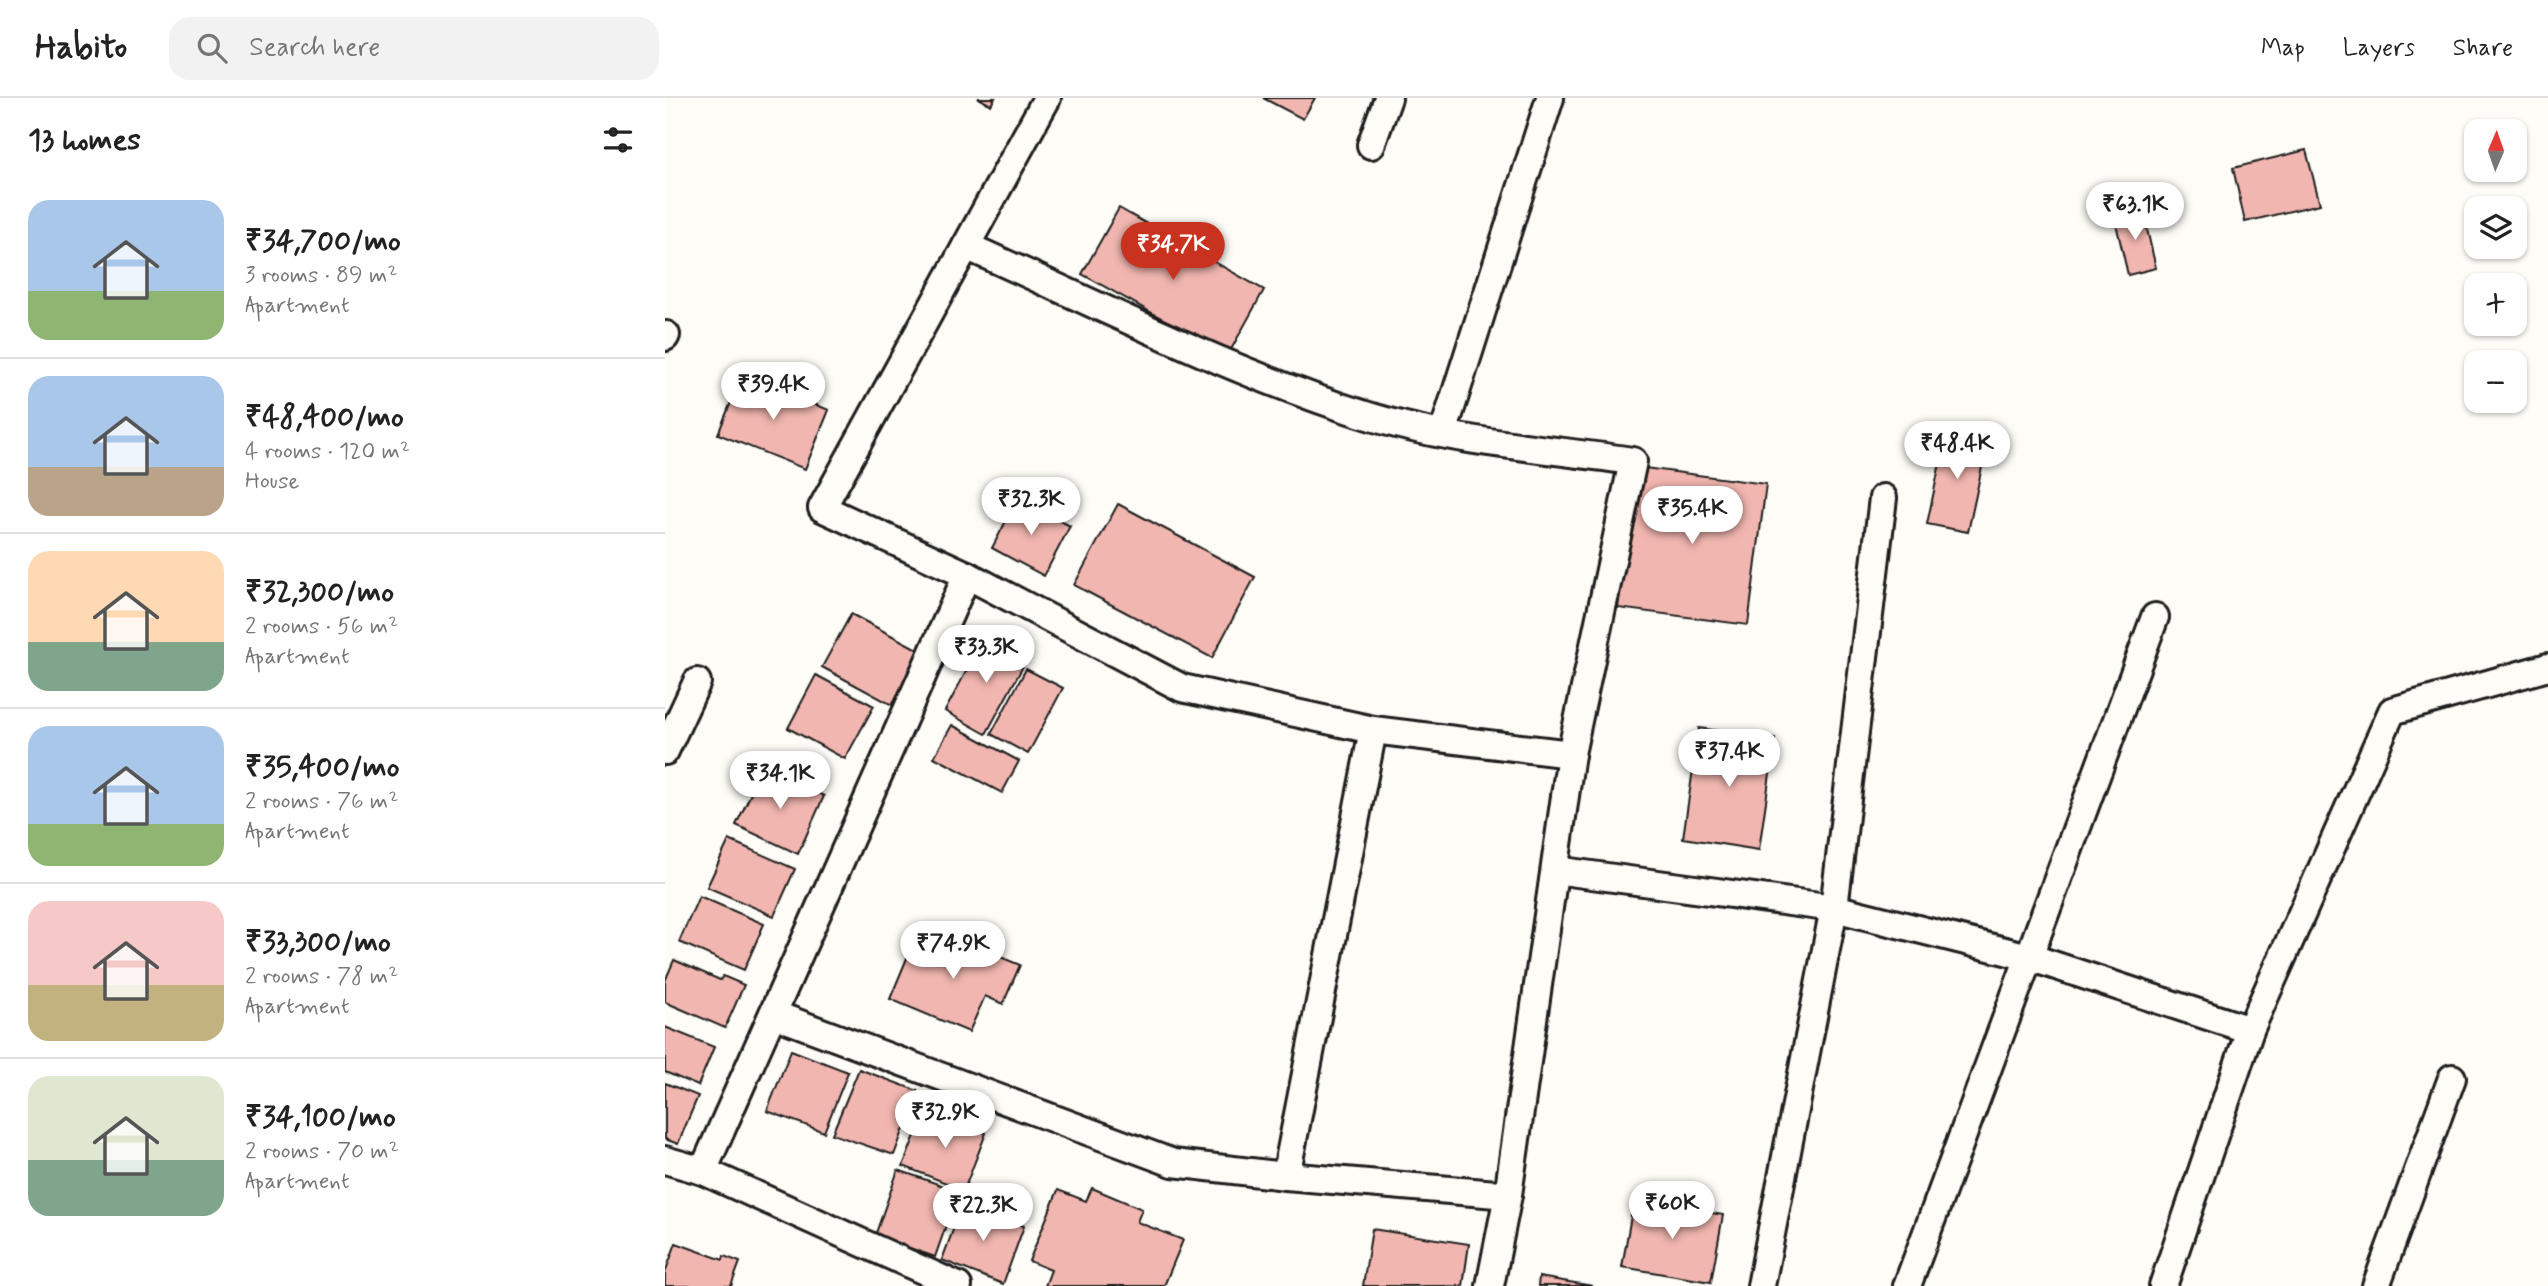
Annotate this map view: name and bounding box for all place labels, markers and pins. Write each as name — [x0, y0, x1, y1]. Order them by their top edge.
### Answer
pin: ₹63.1K — [2078, 183, 2192, 242]
pin: ₹34.7K — [1116, 222, 1230, 282]
pin: ₹39.4K — [716, 362, 830, 422]
pin: ₹48.4K — [1900, 422, 2014, 481]
pin: ₹32.3K — [974, 478, 1088, 537]
pin: ₹35.4K — [1635, 486, 1749, 546]
pin: ₹33.3K — [929, 626, 1043, 685]
pin: ₹37.4K — [1672, 730, 1786, 789]
pin: ₹34.1K — [723, 752, 837, 811]
pin: ₹74.9K — [896, 922, 1010, 981]
pin: ₹32.9K — [888, 1090, 1002, 1150]
pin: ₹60K — [1631, 1182, 1713, 1241]
pin: ₹22.3K — [926, 1184, 1040, 1243]

